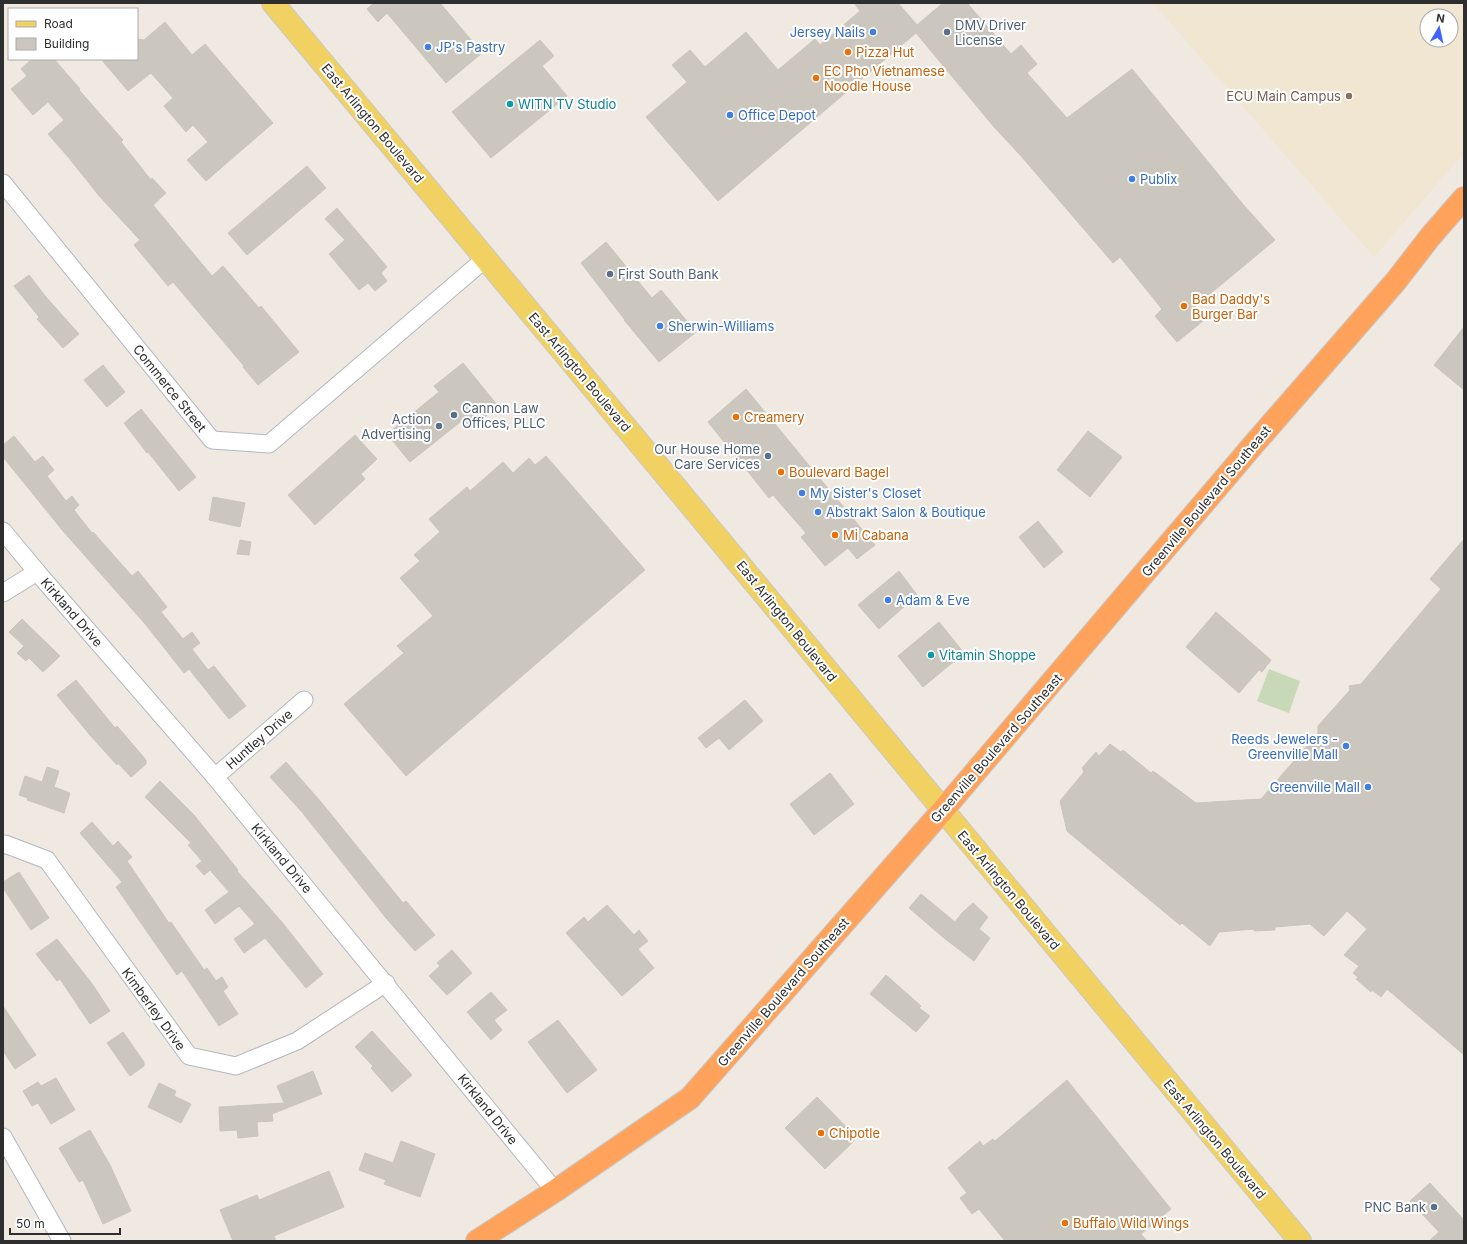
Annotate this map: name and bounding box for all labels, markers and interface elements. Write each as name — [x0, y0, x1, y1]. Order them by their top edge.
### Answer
legend — [8, 8, 138, 60]
north arrow — [1419, 8, 1459, 48]
text: N — [1435, 11, 1446, 26]
text: Road — [44, 16, 73, 31]
place label: DMV Driver License — [955, 17, 1026, 48]
place label: Jersey Nails — [790, 24, 865, 40]
marker: Jersey Nails — [868, 27, 878, 37]
marker: DMV Driver License — [942, 27, 952, 37]
text: Building — [44, 36, 89, 51]
place label: JP's Pastry — [436, 39, 505, 55]
marker: JP's Pastry — [423, 42, 433, 52]
place label: Pizza Hut — [856, 44, 914, 60]
marker: Pizza Hut — [843, 47, 853, 57]
street label: East Arlington Boulevard — [318, 60, 428, 186]
place label: EC Pho Vietnamese Noodle House — [824, 63, 945, 94]
marker: EC Pho Vietnamese Noodle House — [811, 73, 821, 83]
place label: ECU Main Campus — [1226, 88, 1341, 104]
marker: ECU Main Campus — [1344, 91, 1354, 101]
place label: WITN TV Studio — [518, 96, 617, 112]
marker: WITN TV Studio — [505, 99, 515, 109]
place label: Office Depot — [738, 107, 816, 123]
marker: Office Depot — [725, 110, 735, 120]
place label: Publix — [1140, 171, 1177, 187]
marker: Publix — [1127, 174, 1137, 184]
place label: First South Bank — [618, 266, 719, 282]
marker: First South Bank — [605, 269, 615, 279]
place label: Bad Daddy's Burger Bar — [1192, 291, 1270, 322]
marker: Bad Daddy's Burger Bar — [1179, 301, 1189, 311]
street label: East Arlington Boulevard — [525, 309, 635, 435]
place label: Sherwin-Williams — [668, 318, 774, 334]
marker: Sherwin-Williams — [655, 321, 665, 331]
street label: Commerce Street — [130, 341, 210, 435]
place label: Cannon Law Offices, PLLC — [462, 400, 546, 431]
place label: Creamery — [744, 409, 805, 425]
marker: Cannon Law Offices, PLLC — [449, 410, 459, 420]
place label: Action Advertising — [361, 411, 431, 442]
marker: Creamery — [731, 412, 741, 422]
marker: Action Advertising — [434, 421, 444, 431]
street label: Greenville Boulevard Southeast — [1138, 422, 1274, 580]
place label: Our House Home Care Services — [654, 441, 760, 472]
marker: Our House Home Care Services — [763, 451, 773, 461]
place label: Boulevard Bagel — [789, 464, 889, 480]
marker: Boulevard Bagel — [776, 467, 786, 477]
place label: My Sister's Closet — [810, 485, 921, 501]
marker: My Sister's Closet — [797, 488, 807, 498]
place label: Abstrakt Salon & Boutique — [826, 504, 986, 520]
marker: Abstrakt Salon & Boutique — [813, 507, 823, 517]
place label: Mi Cabana — [843, 527, 909, 543]
marker: Mi Cabana — [830, 530, 840, 540]
street label: East Arlington Boulevard — [733, 557, 841, 685]
street label: Kirkland Drive — [38, 574, 106, 650]
place label: Adam & Eve — [896, 592, 970, 608]
marker: Adam & Eve — [883, 595, 893, 605]
place label: Vitamin Shoppe — [939, 647, 1036, 663]
marker: Vitamin Shoppe — [926, 650, 936, 660]
street label: Greenville Boulevard Southeast — [927, 670, 1065, 826]
street label: Huntley Drive — [222, 706, 296, 772]
place label: Reeds Jewelers - Greenville Mall — [1231, 731, 1338, 762]
marker: Reeds Jewelers - Greenville Mall — [1341, 741, 1351, 751]
place label: Greenville Mall — [1270, 779, 1360, 795]
marker: Greenville Mall — [1363, 782, 1373, 792]
street label: Kirkland Drive — [248, 820, 316, 896]
street label: East Arlington Boulevard — [954, 827, 1064, 953]
street label: Greenville Boulevard Southeast — [714, 914, 852, 1070]
street label: Kimberley Drive — [119, 965, 189, 1053]
street label: Kirkland Drive — [455, 1070, 521, 1148]
street label: East Arlington Boulevard — [1160, 1076, 1270, 1202]
place label: Chipotle — [829, 1125, 880, 1141]
marker: Chipotle — [816, 1128, 826, 1138]
place label: PNC Bank — [1364, 1199, 1426, 1215]
marker: PNC Bank — [1429, 1202, 1439, 1212]
scale bar — [10, 1210, 120, 1236]
place label: Buffalo Wild Wings — [1073, 1215, 1189, 1231]
text: 50 m — [16, 1216, 45, 1231]
marker: Buffalo Wild Wings — [1060, 1218, 1070, 1228]

